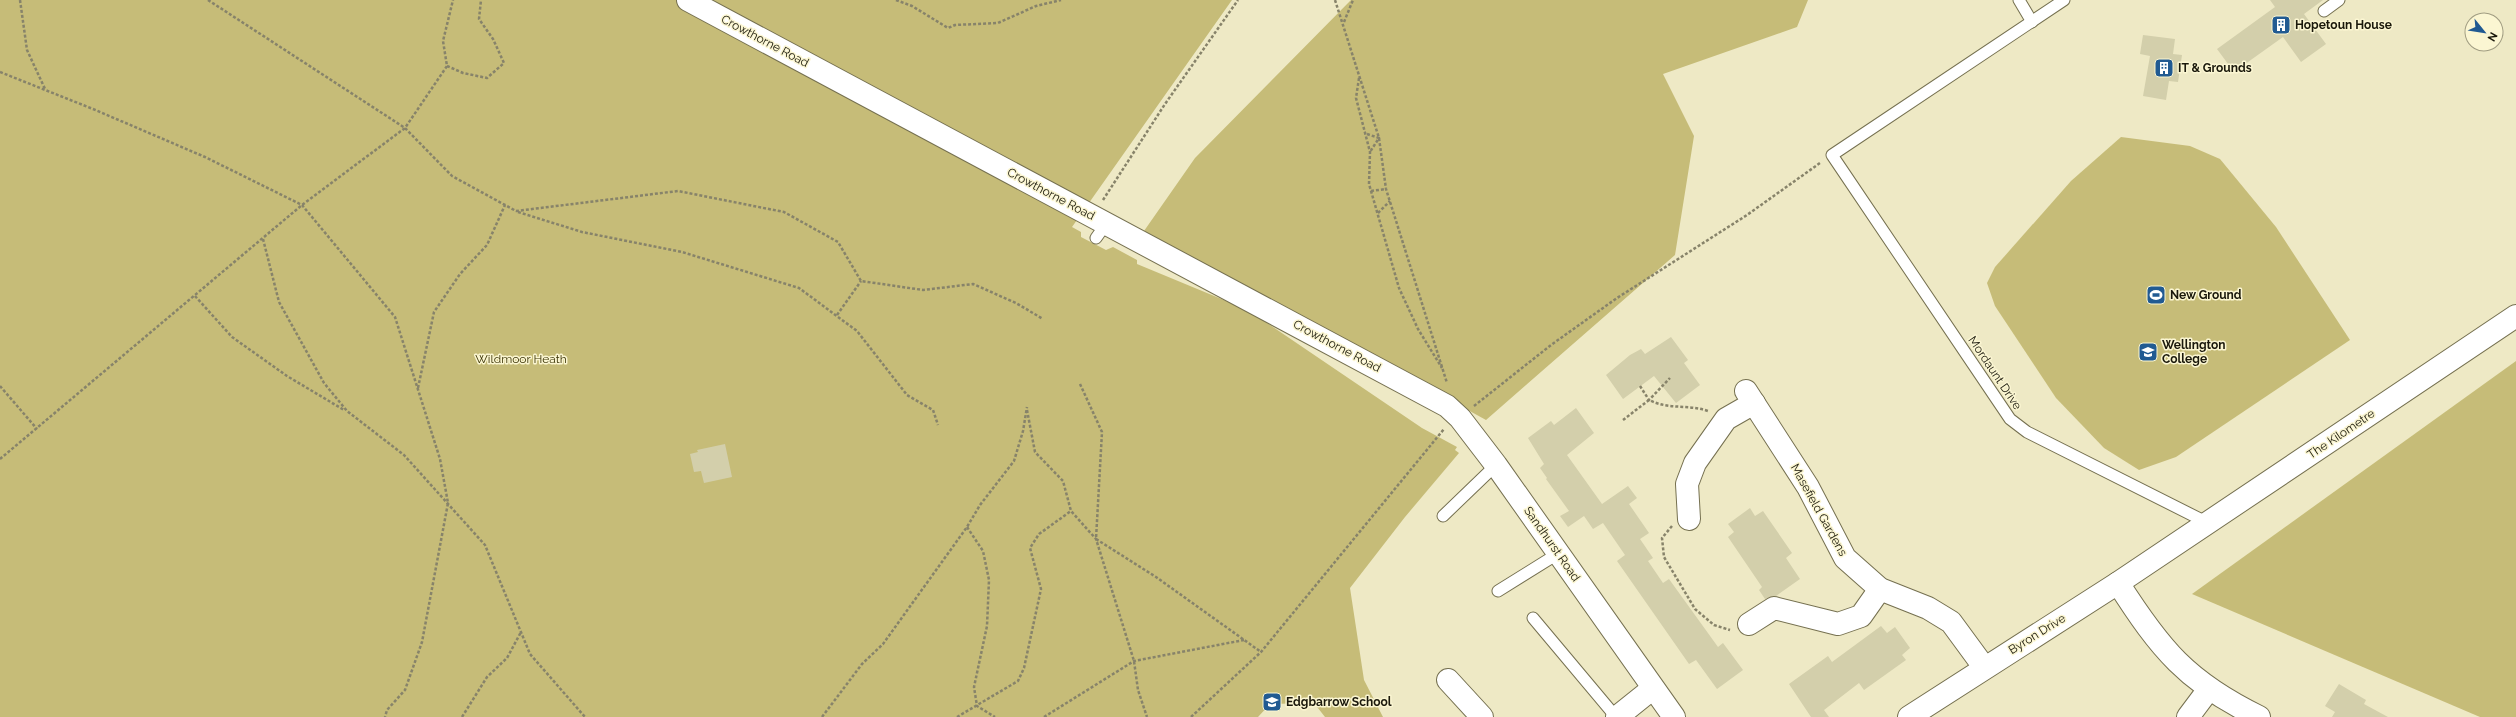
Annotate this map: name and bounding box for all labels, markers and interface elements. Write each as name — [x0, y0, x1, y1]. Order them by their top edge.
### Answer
street label: Crowthorne Road — [719, 12, 811, 70]
north arrow — [2464, 12, 2504, 52]
building icon: Hopetoun House — [2270, 14, 2292, 36]
place label: Hopetoun House — [2295, 18, 2392, 32]
text: N — [2484, 30, 2500, 44]
building icon: IT & Grounds — [2153, 57, 2175, 79]
place label: IT & Grounds — [2178, 61, 2252, 75]
street label: Crowthorne Road — [1005, 165, 1097, 223]
sports icon: New Ground — [2145, 284, 2167, 306]
place label: New Ground — [2170, 288, 2242, 302]
street label: Crowthorne Road — [1291, 317, 1383, 375]
street label: Mordaunt Drive — [1965, 334, 2025, 412]
place label: Wellington College — [2162, 338, 2226, 366]
school or university icon: Wellington College — [2137, 341, 2159, 363]
park label: Wildmoor Heath — [475, 352, 567, 366]
street label: The Kilometre — [2305, 406, 2377, 462]
street label: Masefield Gardens — [1788, 462, 1850, 559]
street label: Sandhurst Road — [1521, 504, 1583, 584]
street label: Byron Drive — [2006, 611, 2068, 657]
school or university icon: Edgbarrow School — [1261, 691, 1283, 713]
place label: Edgbarrow School — [1286, 695, 1392, 709]

